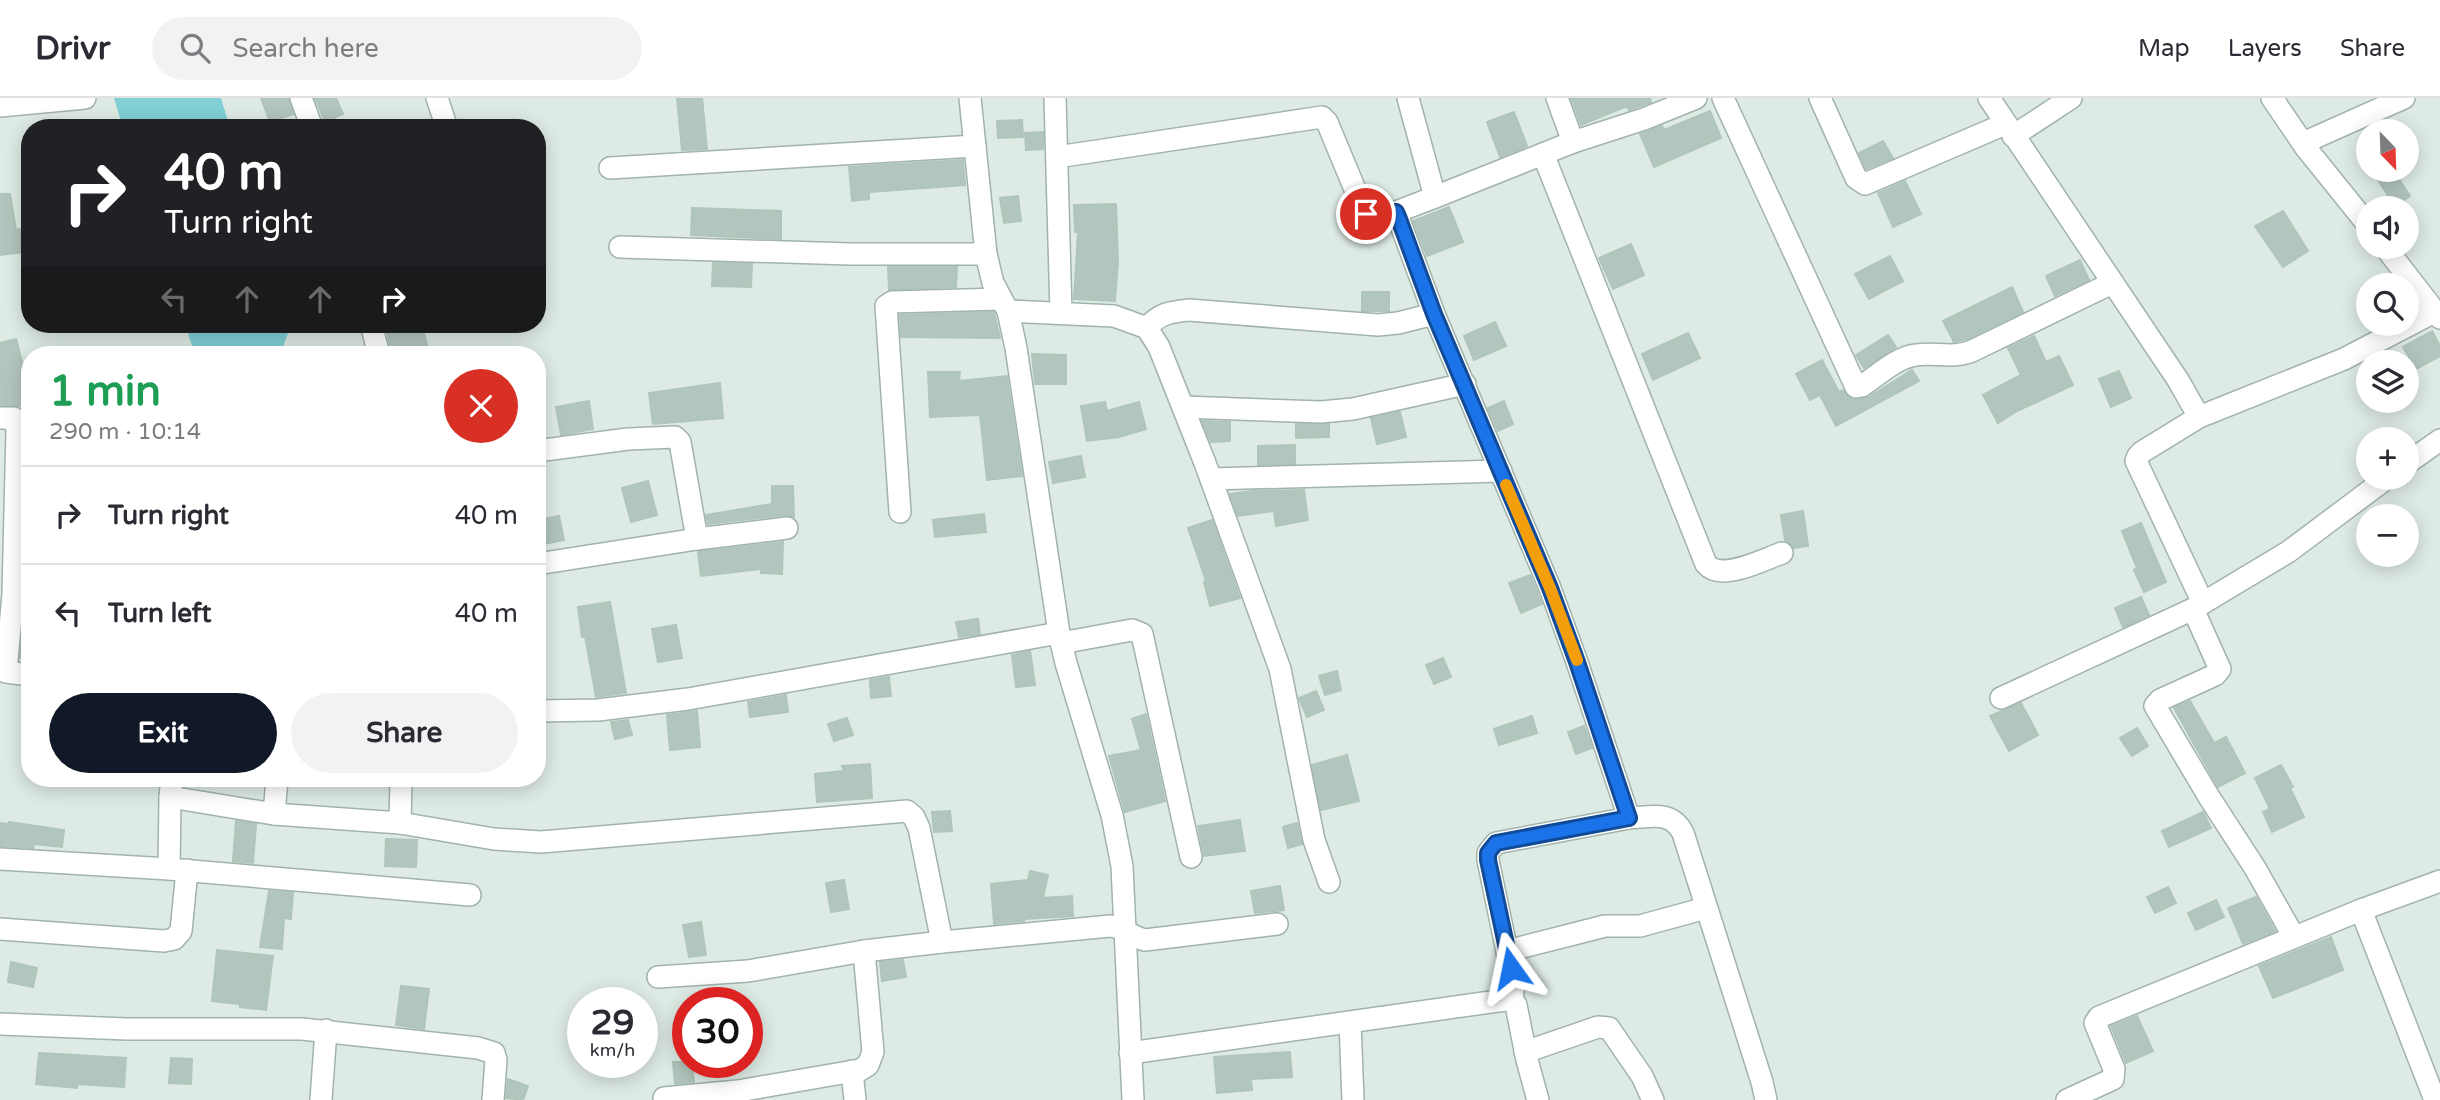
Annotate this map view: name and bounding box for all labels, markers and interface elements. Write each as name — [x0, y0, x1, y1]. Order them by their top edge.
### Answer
search box — [152, 17, 642, 80]
text: Drivr — [35, 29, 110, 68]
icon: search — [176, 29, 214, 67]
text: Search here — [232, 33, 379, 64]
text: Map — [2138, 34, 2190, 63]
text: Layers — [2228, 34, 2302, 63]
text: Share — [2340, 34, 2405, 63]
north arrow — [2356, 119, 2418, 182]
map controls — [2356, 119, 2419, 567]
text: 40 m — [164, 144, 283, 203]
icon: right — [49, 147, 140, 238]
pin — [1336, 184, 1396, 244]
icon: arrive — [1347, 195, 1385, 233]
button: sound — [2356, 196, 2419, 259]
text: Turn right — [164, 204, 313, 242]
button: search — [2356, 273, 2419, 336]
icon: left — [155, 280, 193, 318]
icon: ahead — [228, 280, 266, 318]
icon: ahead — [301, 280, 339, 318]
icon: right — [374, 280, 412, 318]
button: layers — [2356, 350, 2419, 413]
text: 1 min — [49, 366, 161, 417]
button: close — [444, 369, 518, 443]
text: 290 m · 10:14 — [49, 418, 201, 446]
button: + — [2356, 427, 2419, 490]
icon: right — [49, 496, 87, 534]
text: Turn right — [108, 500, 229, 531]
text: 40 m — [455, 500, 518, 531]
button: − — [2356, 504, 2419, 567]
icon: left — [49, 594, 87, 632]
text: Turn left — [108, 598, 211, 629]
text: 40 m — [455, 598, 518, 629]
button: Exit — [49, 693, 277, 773]
button: Share — [291, 693, 518, 773]
position arrow — [1474, 931, 1548, 1005]
speed limit sign: 30 — [672, 987, 763, 1078]
text: 29 — [591, 1002, 634, 1044]
text: km/h — [590, 1039, 635, 1061]

